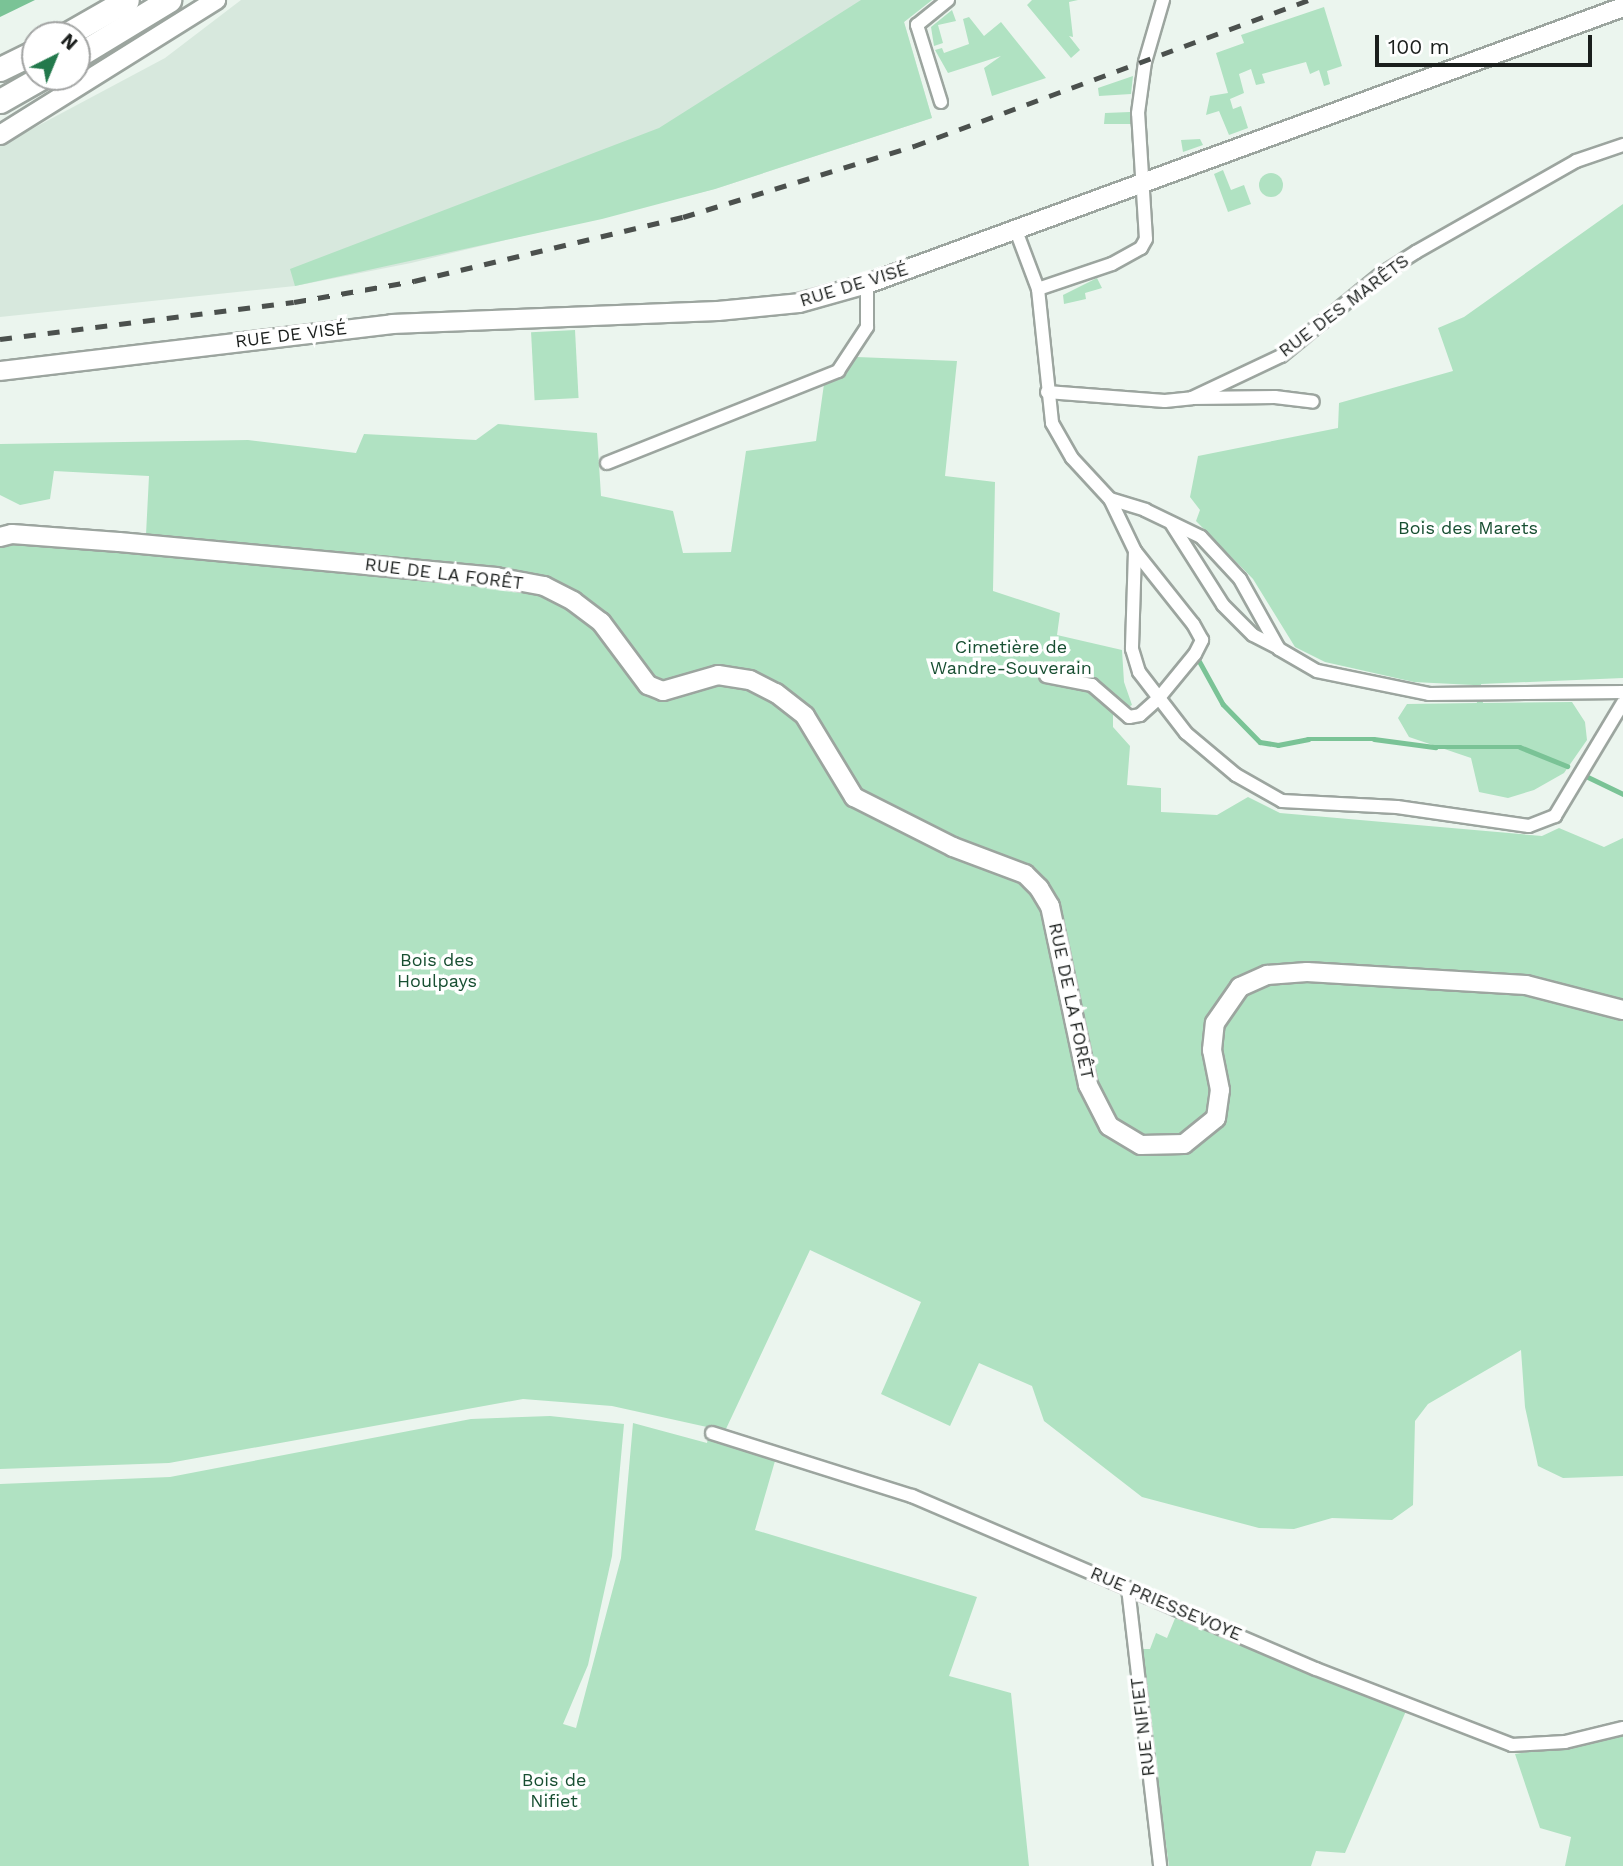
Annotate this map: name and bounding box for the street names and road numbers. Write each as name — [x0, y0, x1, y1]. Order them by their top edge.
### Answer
street label: RUE DES MARÊTS — [1275, 250, 1413, 362]
street label: RUE DE VISÉ — [797, 258, 911, 312]
street label: RUE DE VISÉ — [234, 317, 348, 353]
street label: RUE DE LA FORÊT — [363, 554, 525, 594]
street label: RUE DE LA FORÊT — [1044, 920, 1098, 1082]
street label: RUE PRIESSEVOYE — [1087, 1562, 1245, 1646]
street label: RUE NIFIET — [1126, 1676, 1160, 1778]

